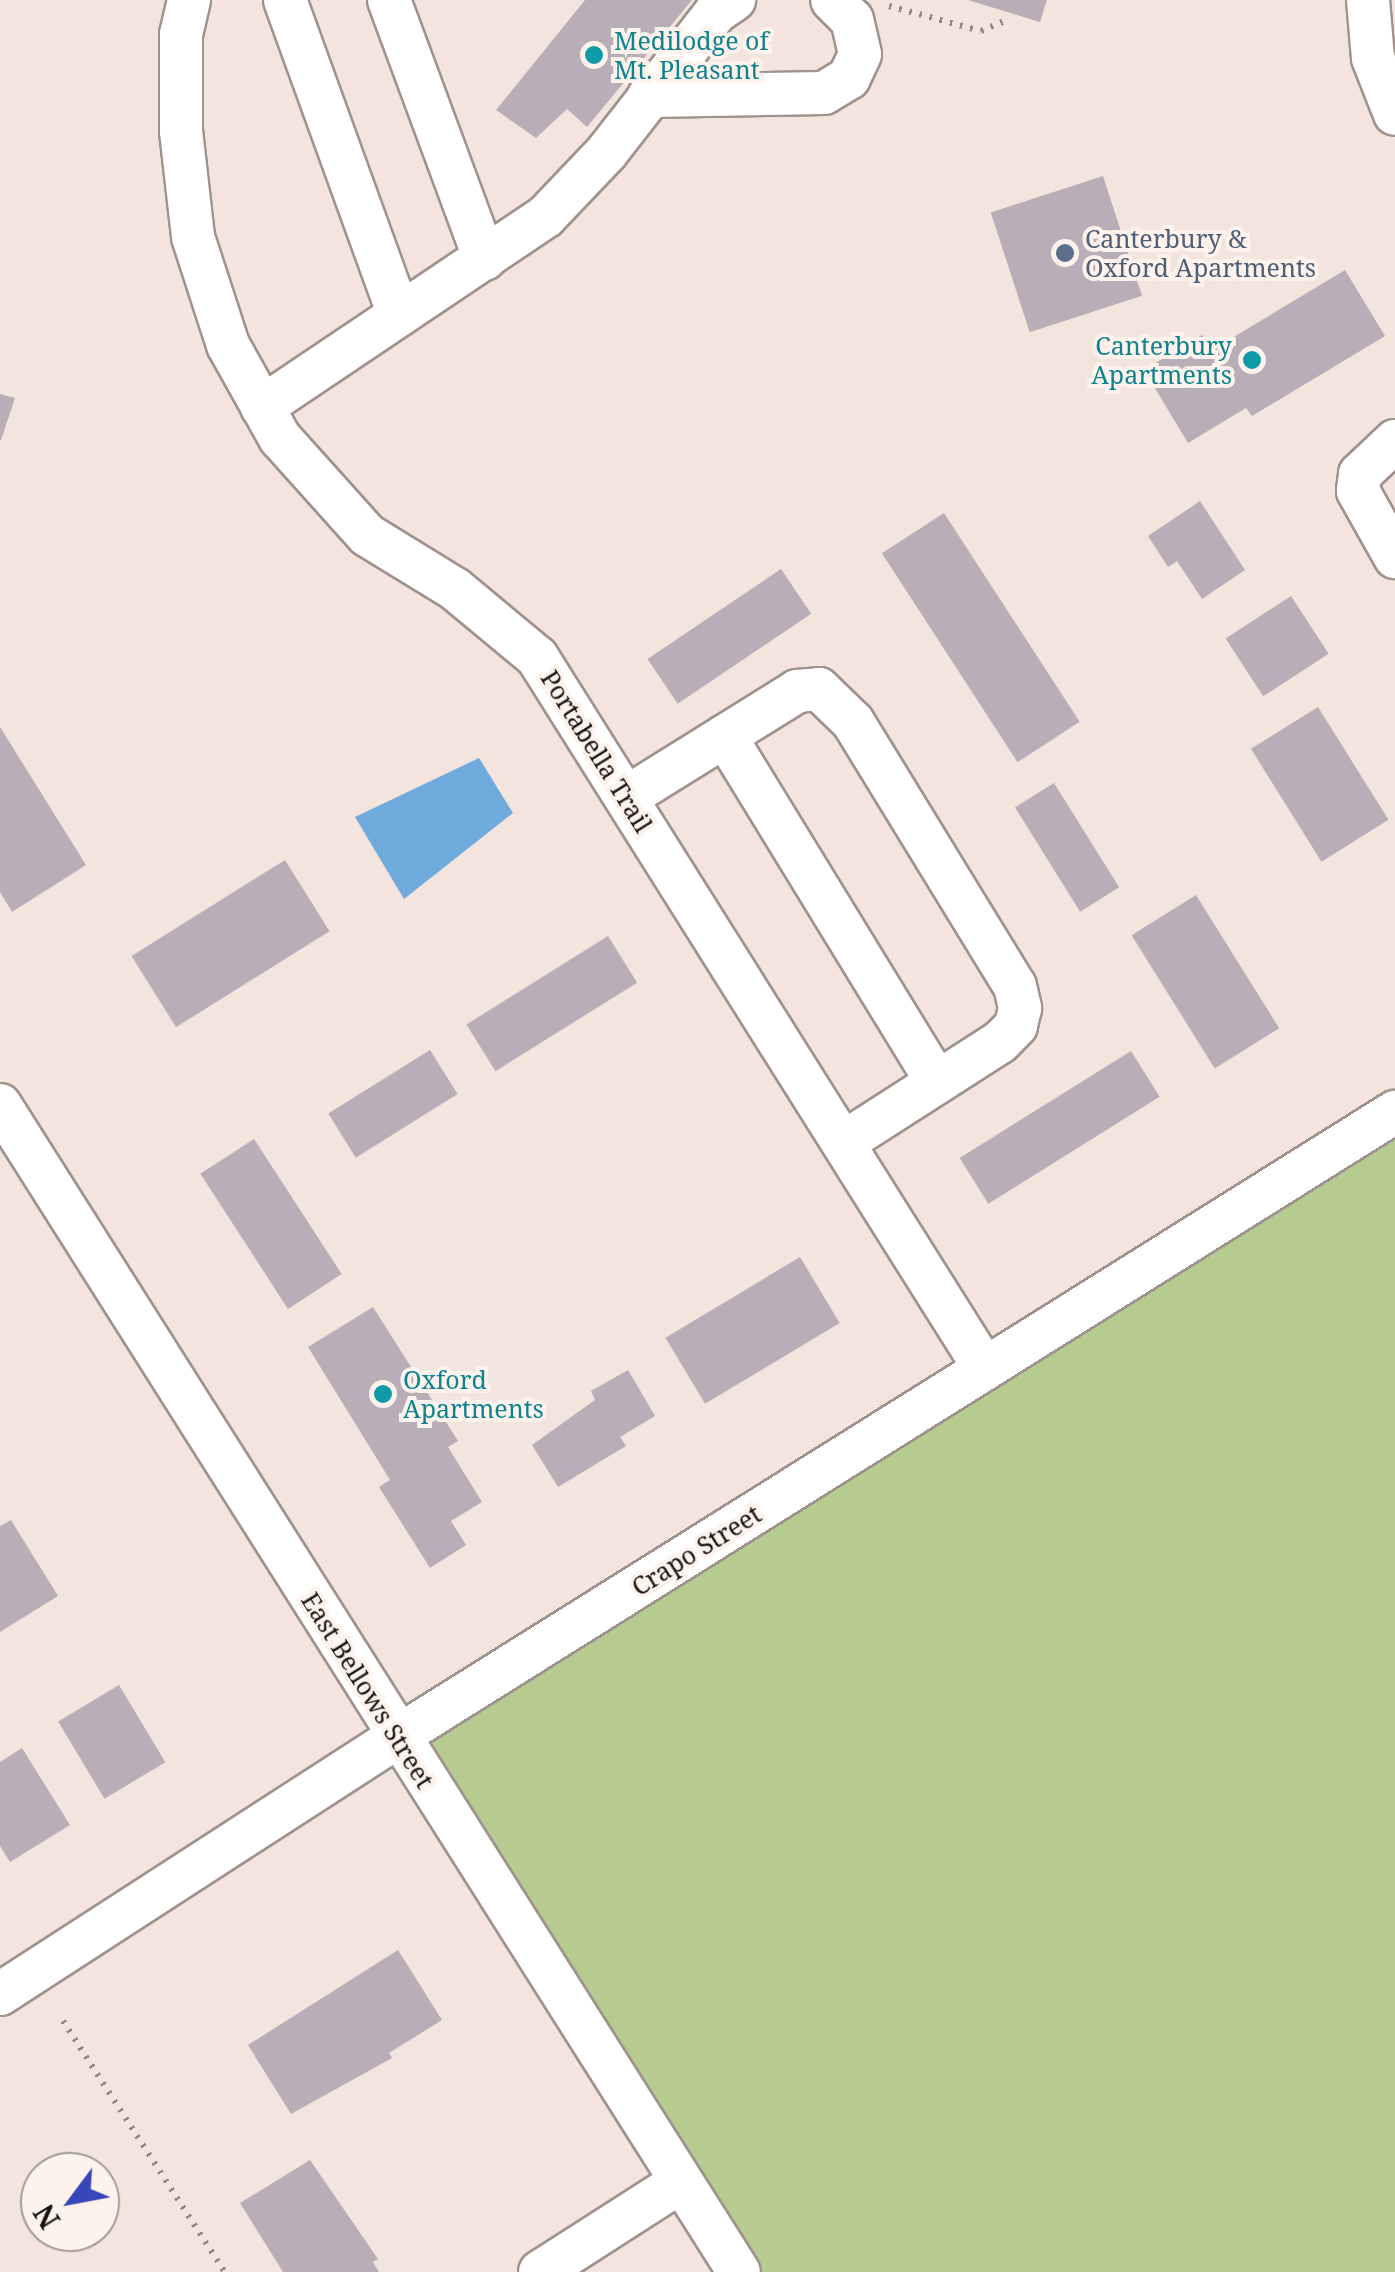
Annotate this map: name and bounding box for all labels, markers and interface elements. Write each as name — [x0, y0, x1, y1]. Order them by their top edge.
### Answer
place label: Medilodge of Mt. Pleasant — [614, 26, 769, 85]
marker: Medilodge of Mt. Pleasant — [583, 44, 605, 66]
place label: Canterbury & Oxford Apartments — [1085, 224, 1316, 283]
marker: Canterbury & Oxford Apartments — [1054, 242, 1076, 264]
place label: Canterbury Apartments — [1091, 331, 1232, 390]
marker: Canterbury Apartments — [1241, 349, 1263, 371]
street label: Portabella Trail — [535, 664, 659, 838]
place label: Oxford Apartments — [403, 1365, 544, 1424]
marker: Oxford Apartments — [372, 1383, 394, 1405]
street label: Crapo Street — [626, 1498, 766, 1602]
street label: East Bellows Street — [296, 1587, 440, 1793]
north arrow — [20, 2152, 120, 2252]
text: N — [24, 2197, 68, 2236]

